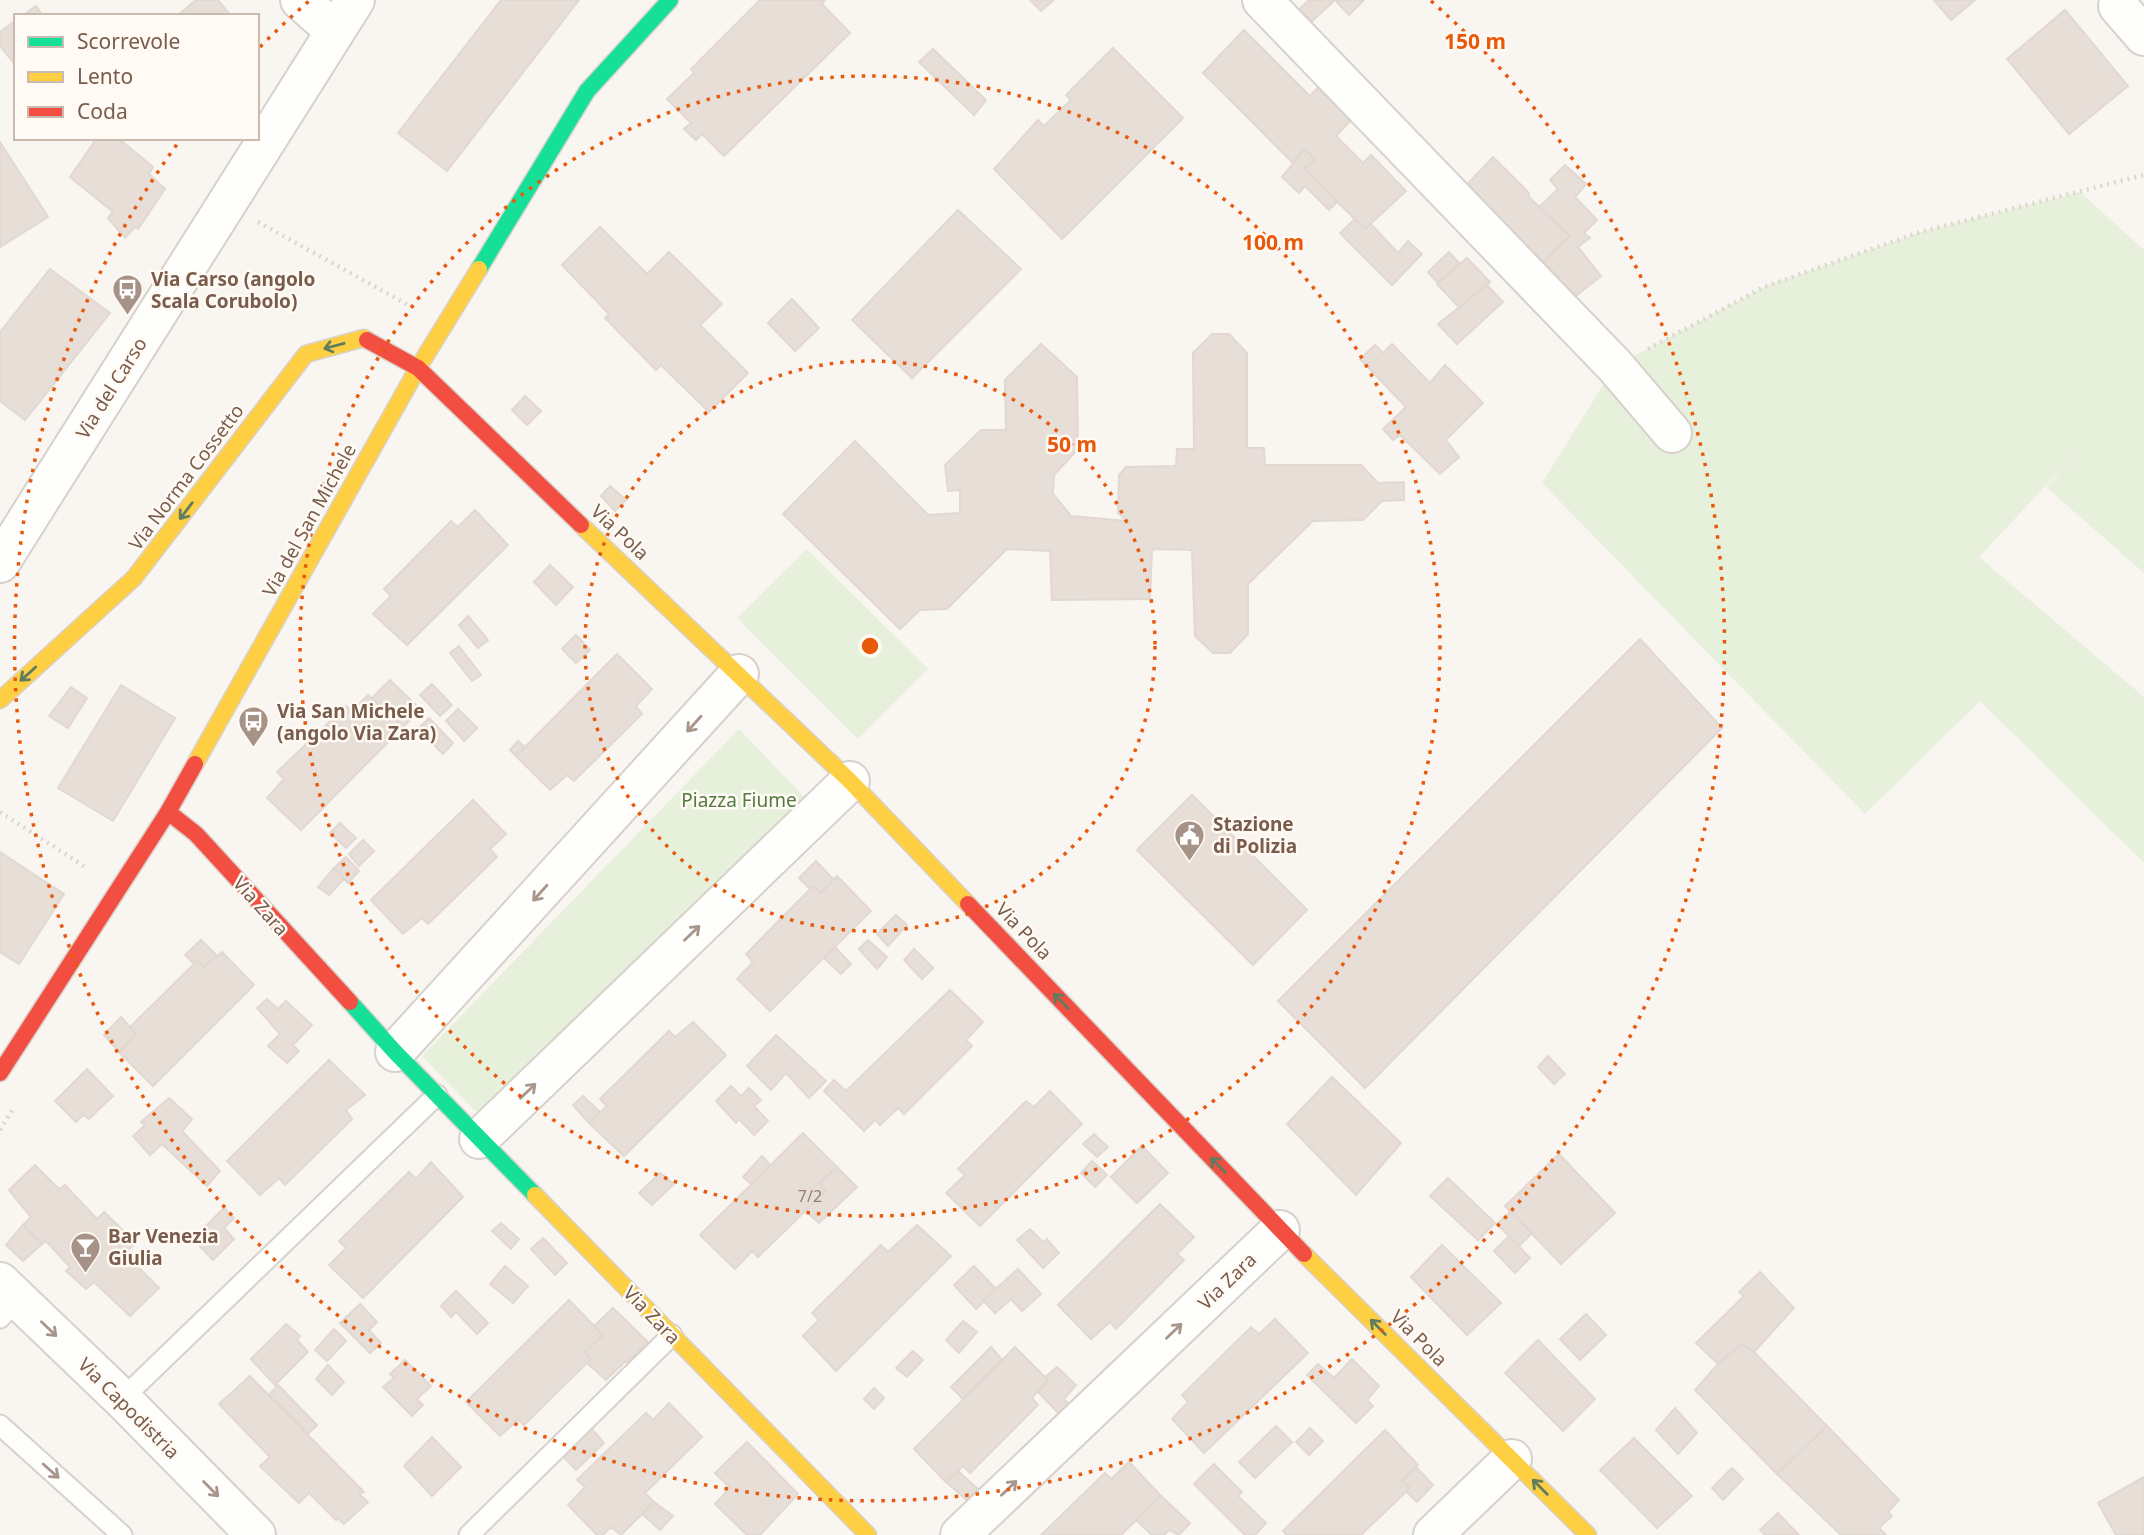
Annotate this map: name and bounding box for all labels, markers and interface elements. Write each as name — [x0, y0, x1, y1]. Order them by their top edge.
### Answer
legend — [14, 14, 259, 140]
text: Scorrevole — [77, 27, 180, 55]
text: 150 m — [1444, 27, 1506, 55]
text: Lento — [77, 62, 133, 90]
text: Coda — [77, 97, 128, 125]
text: 100 m — [1242, 228, 1304, 256]
place label: Via Carso (angolo Scala Corubolo) — [151, 266, 315, 314]
bus stop icon: Via Carso (angolo Scala Corubolo) — [111, 273, 145, 317]
street label: Via del Carso — [69, 332, 153, 444]
one-way arrow — [324, 341, 346, 354]
street label: Via Norma Cossetto — [122, 399, 250, 555]
text: 50 m — [1047, 430, 1097, 458]
street label: Via del San Michele — [256, 439, 362, 601]
street label: Via Pola — [585, 498, 655, 566]
one-way arrow — [178, 502, 193, 520]
centre of rings — [858, 634, 882, 658]
one-way arrow — [20, 666, 37, 683]
place label: Via San Michele (angolo Via Zara) — [277, 698, 436, 746]
bus stop icon: Via San Michele (angolo Via Zara) — [237, 705, 271, 749]
one-way arrow — [685, 715, 702, 732]
park label: Piazza Fiume — [681, 787, 797, 813]
place label: Stazione di Polizia — [1213, 811, 1297, 859]
public building icon: Stazione di Polizia — [1173, 818, 1207, 862]
street label: Via Zara — [227, 871, 295, 941]
one-way arrow — [532, 884, 549, 901]
street label: Via Pola — [990, 897, 1058, 965]
one-way arrow — [683, 925, 700, 942]
one-way arrow — [1053, 993, 1070, 1010]
one-way arrow — [520, 1083, 537, 1100]
one-way arrow — [1210, 1157, 1227, 1174]
house number: 7/2 — [798, 1185, 822, 1207]
place label: Bar Venezia Giulia — [108, 1223, 219, 1271]
bar icon: Bar Venezia Giulia — [68, 1230, 102, 1274]
street label: Via Zara — [1192, 1247, 1262, 1315]
street label: Via Zara — [618, 1280, 686, 1350]
street label: Via Pola — [1385, 1304, 1453, 1372]
one-way arrow — [1370, 1319, 1387, 1336]
one-way arrow — [40, 1321, 57, 1338]
one-way arrow — [1165, 1323, 1183, 1339]
street label: Via Capodistria — [73, 1352, 185, 1464]
one-way arrow — [42, 1462, 59, 1479]
one-way arrow — [1001, 1479, 1018, 1496]
one-way arrow — [1532, 1479, 1549, 1496]
one-way arrow — [202, 1480, 219, 1497]

